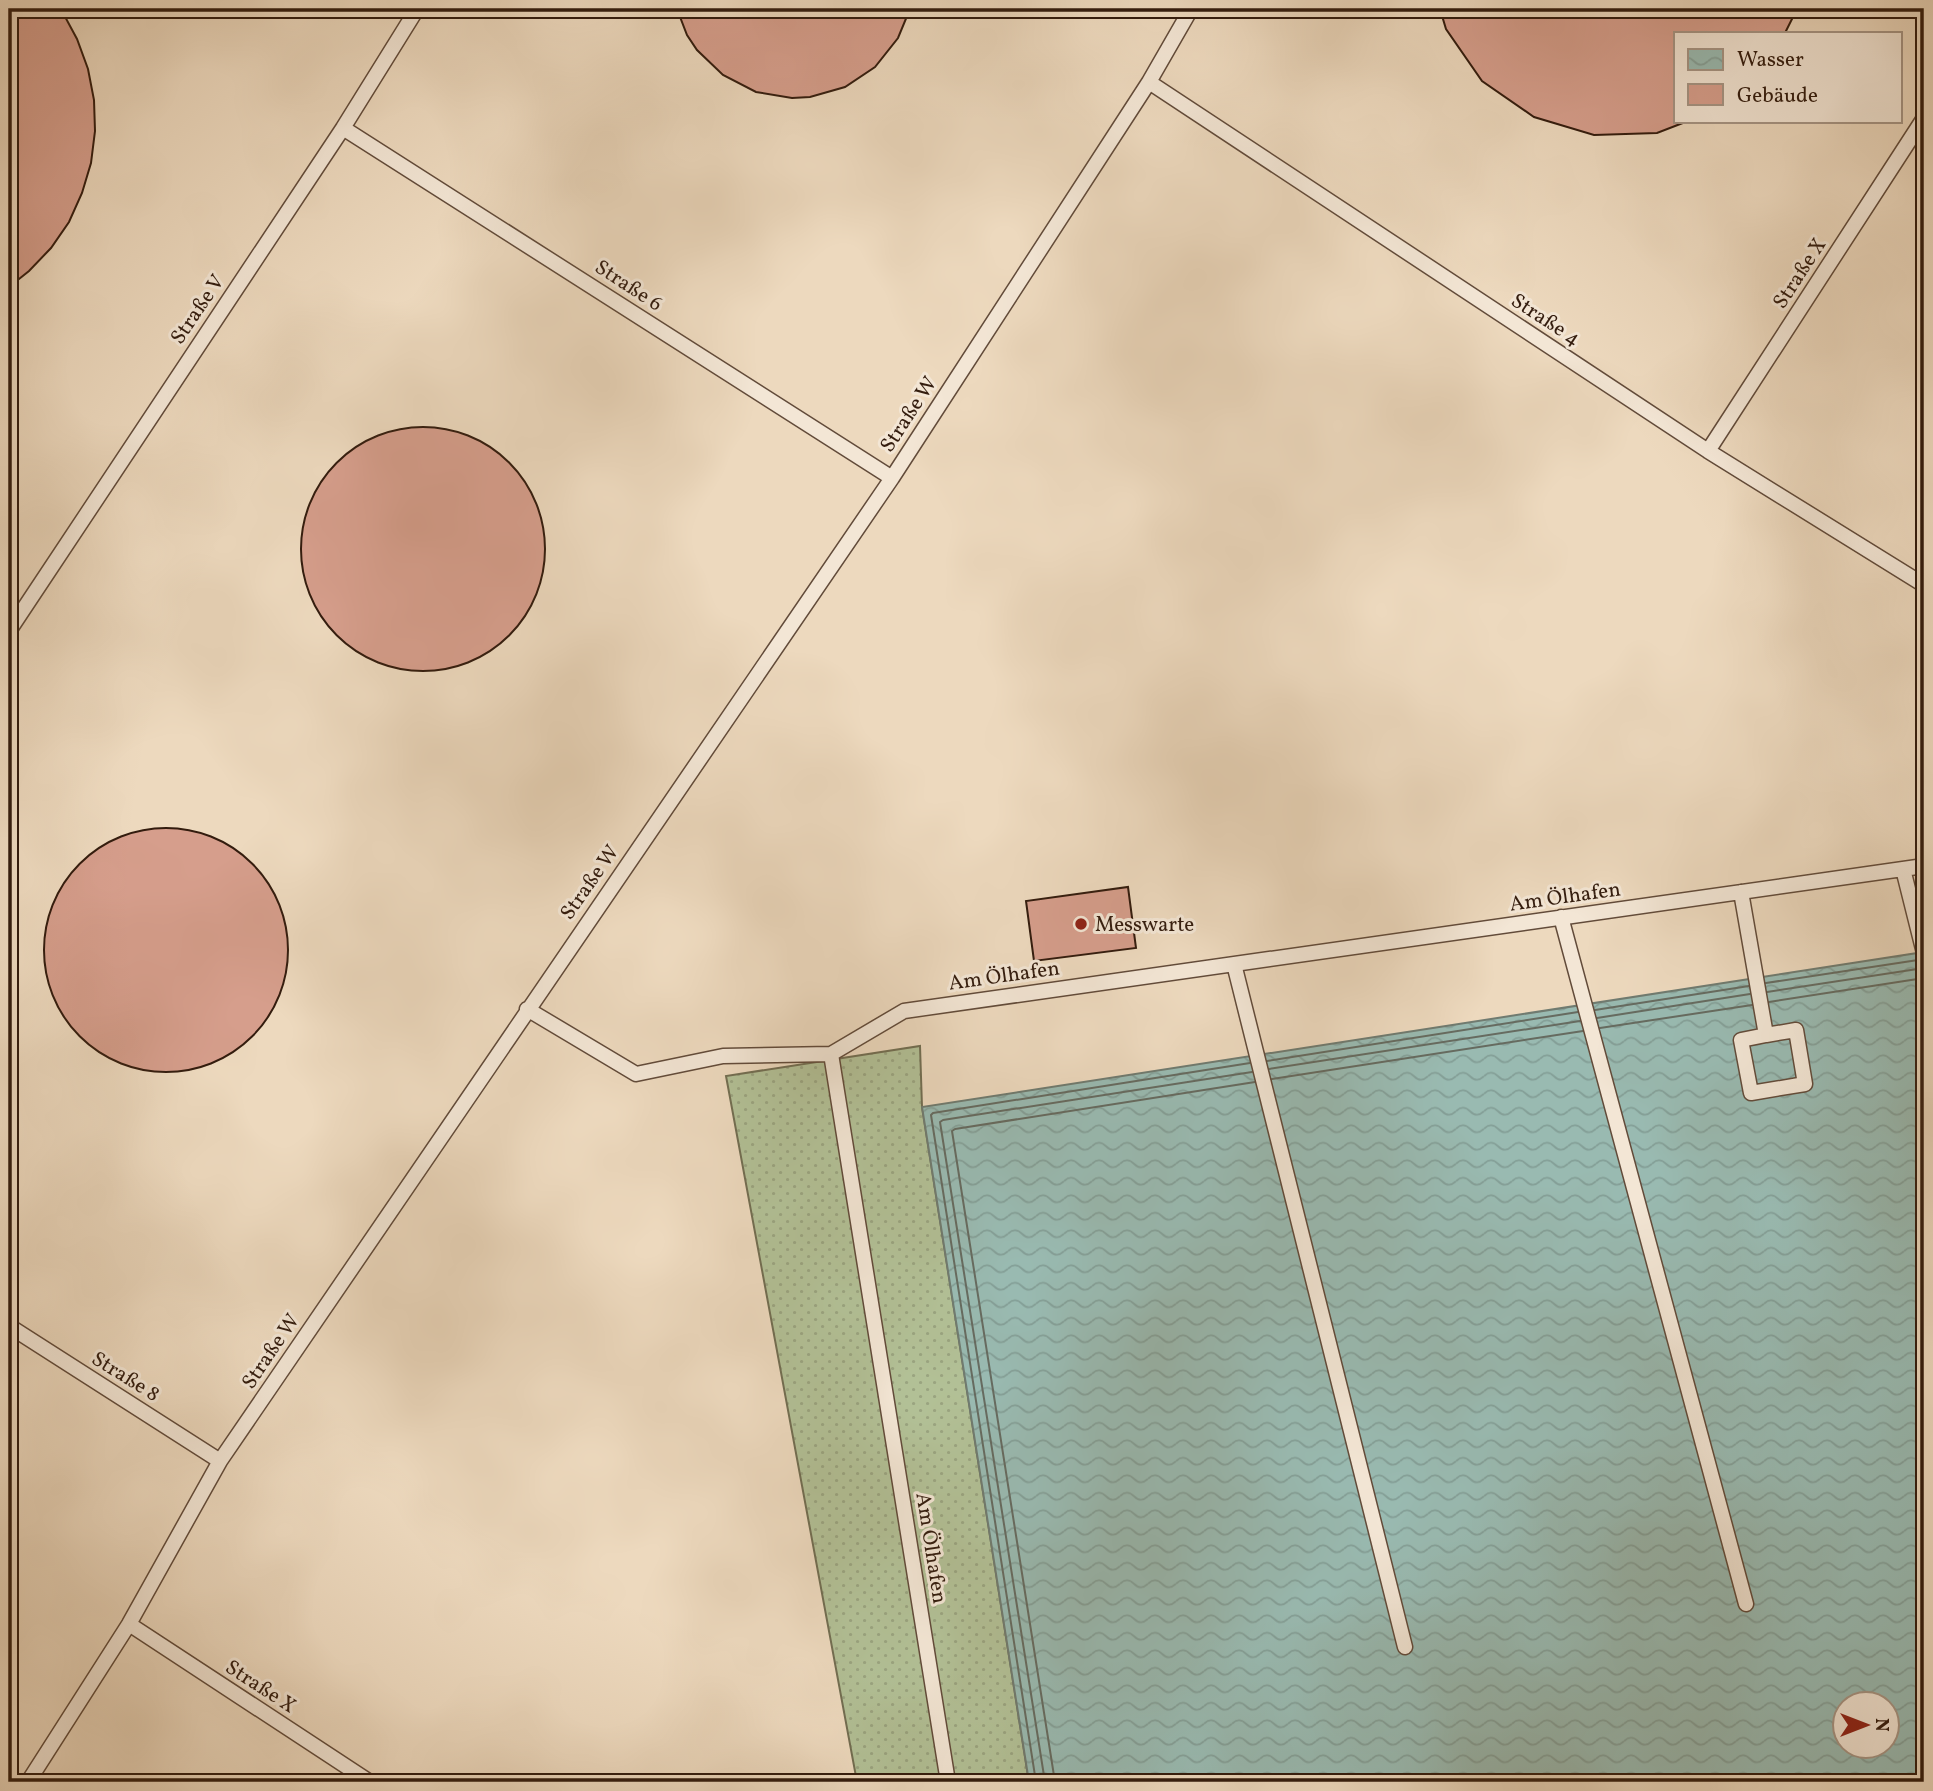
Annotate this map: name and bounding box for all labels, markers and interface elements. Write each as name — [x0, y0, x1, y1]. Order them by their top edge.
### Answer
legend — [1674, 32, 1902, 122]
text: Wasser — [1737, 46, 1804, 75]
text: Gebäude — [1737, 82, 1818, 111]
street label: Straße X — [1767, 233, 1834, 315]
street label: Straße 6 — [589, 254, 668, 319]
street label: Straße V — [164, 269, 232, 351]
street label: Straße 4 — [1505, 287, 1586, 354]
street label: Straße W — [874, 371, 945, 459]
street label: Straße W — [554, 840, 627, 926]
street label: Am Ölhafen — [1508, 875, 1623, 920]
place label: Messwarte — [1095, 911, 1194, 940]
marker: Messwarte — [1073, 916, 1089, 932]
street label: Am Ölhafen — [947, 954, 1062, 999]
street label: Straße W — [235, 1308, 307, 1395]
street label: Straße 8 — [85, 1345, 165, 1410]
street label: Am Ölhafen — [907, 1491, 954, 1606]
street label: Straße X — [219, 1654, 301, 1721]
north arrow — [1832, 1690, 1902, 1760]
text: N — [1868, 1718, 1894, 1732]

